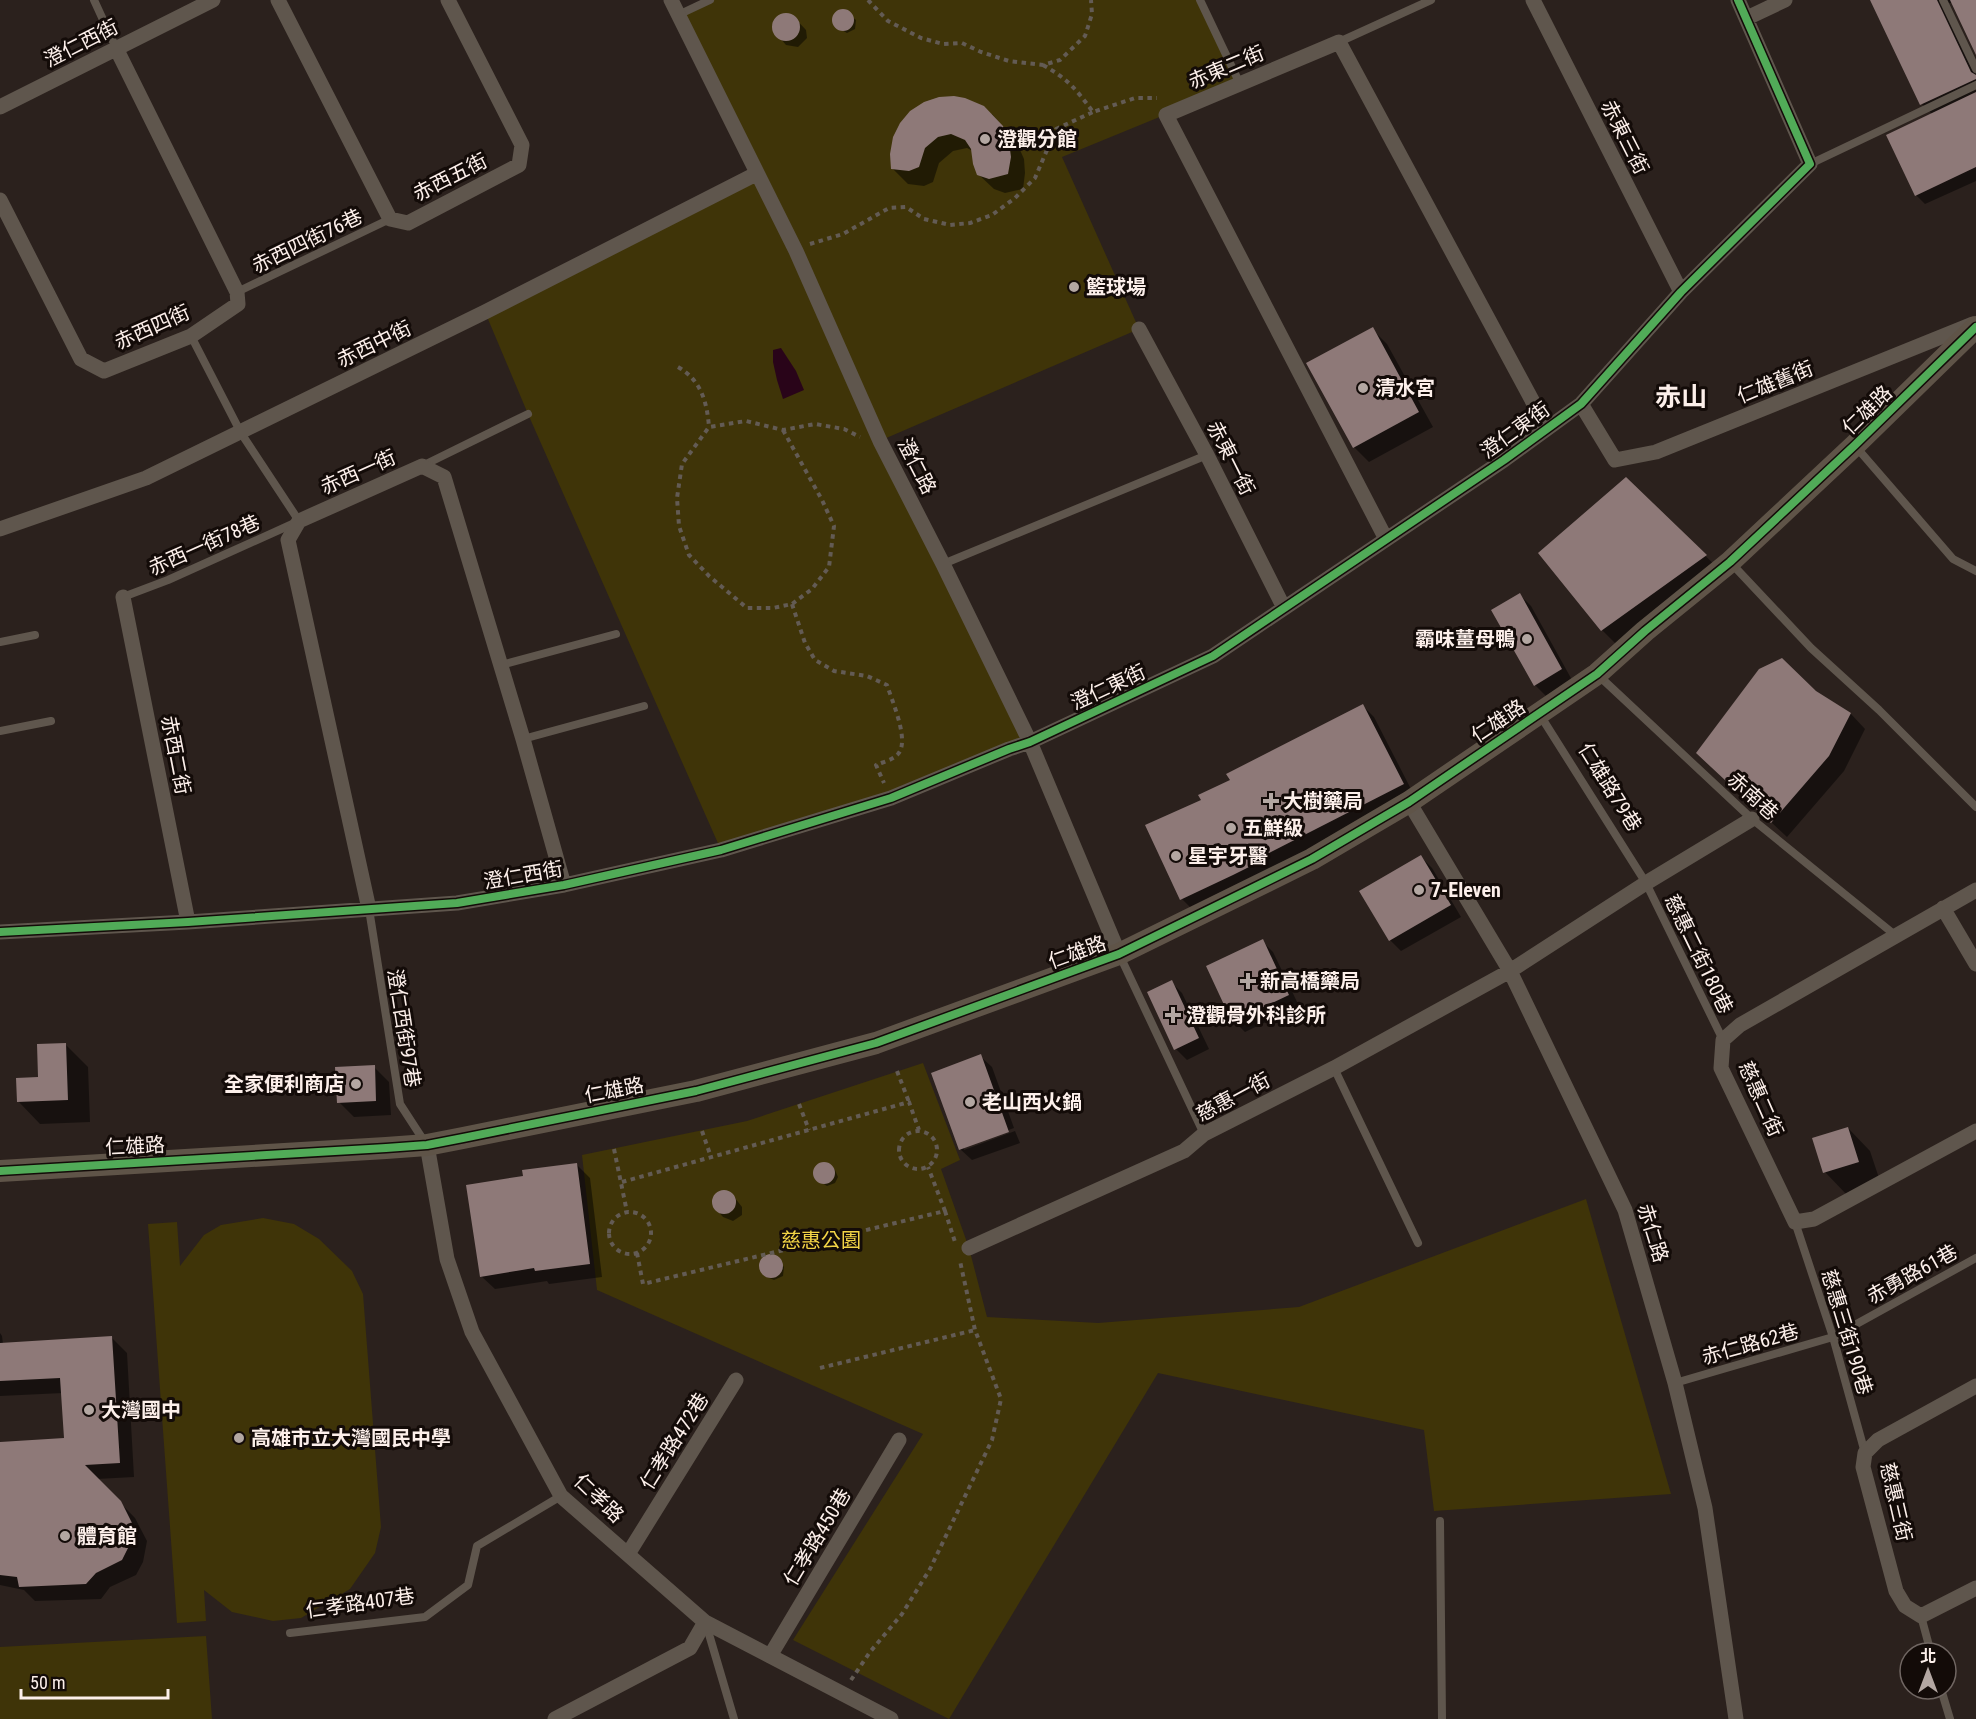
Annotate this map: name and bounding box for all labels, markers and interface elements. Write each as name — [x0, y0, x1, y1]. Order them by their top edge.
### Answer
street label: 澄仁西街 — [40, 14, 122, 72]
street label: 赤東二街 — [1184, 40, 1268, 94]
street label: 赤東三街 — [1596, 96, 1654, 178]
place label: 澄觀分館 — [997, 127, 1077, 151]
marker: 澄觀分館 — [978, 132, 992, 146]
street label: 赤西五街 — [409, 148, 491, 206]
street label: 赤西四街76巷 — [248, 204, 366, 278]
place label: 籃球場 — [1086, 275, 1146, 299]
marker: 籃球場 — [1067, 280, 1081, 294]
street label: 赤西四街 — [111, 300, 193, 354]
street label: 赤西中街 — [333, 316, 415, 372]
street label: 仁雄舊街 — [1733, 356, 1817, 408]
place label: 清水宮 — [1375, 376, 1435, 400]
marker: 清水宮 — [1356, 381, 1370, 395]
street label: 仁雄路 — [1837, 381, 1897, 439]
district label: 赤山 — [1655, 382, 1707, 412]
street label: 澄仁東街 — [1476, 397, 1554, 463]
street label: 赤東一街 — [1202, 417, 1260, 499]
street label: 澄仁路 — [893, 434, 941, 498]
street label: 赤西一街 — [317, 445, 399, 499]
street label: 赤西一街78巷 — [144, 510, 264, 580]
place label: 霸味薑母鴨 — [1415, 627, 1515, 651]
marker: 霸味薑母鴨 — [1520, 632, 1534, 646]
street label: 澄仁東街 — [1067, 659, 1149, 715]
street label: 仁雄路 — [1466, 694, 1530, 748]
street label: 赤西二街 — [157, 713, 195, 797]
street label: 仁雄路79巷 — [1573, 738, 1647, 836]
street label: 赤南巷 — [1723, 767, 1783, 825]
place label: 大樹藥局 — [1283, 789, 1363, 813]
marker: 大樹藥局 — [1264, 794, 1278, 808]
place label: 五鮮級 — [1243, 816, 1303, 840]
marker: 五鮮級 — [1224, 821, 1238, 835]
place label: 星宇牙醫 — [1188, 844, 1268, 868]
marker: 星宇牙醫 — [1169, 849, 1183, 863]
street label: 澄仁西街 — [482, 856, 564, 894]
place label: 7-Eleven — [1431, 878, 1501, 902]
marker: 7-Eleven — [1412, 883, 1426, 897]
street label: 慈惠二街180巷 — [1660, 890, 1738, 1018]
street label: 仁雄路 — [1045, 930, 1109, 974]
street label: 澄仁西街97巷 — [383, 967, 425, 1089]
place label: 新高橋藥局 — [1260, 969, 1360, 993]
marker: 新高橋藥局 — [1241, 974, 1255, 988]
place label: 澄觀骨外科診所 — [1186, 1003, 1326, 1027]
marker: 澄觀骨外科診所 — [1164, 1006, 1182, 1024]
street label: 慈惠二街 — [1734, 1058, 1788, 1140]
street label: 慈惠一街 — [1192, 1068, 1274, 1126]
place label: 全家便利商店 — [224, 1072, 344, 1096]
street label: 仁雄路 — [582, 1072, 646, 1108]
marker: 全家便利商店 — [349, 1077, 363, 1091]
place label: 老山西火鍋 — [982, 1090, 1082, 1114]
marker: 老山西火鍋 — [963, 1095, 977, 1109]
street label: 仁雄路 — [104, 1132, 166, 1160]
street label: 赤仁路 — [1633, 1201, 1673, 1265]
park label: 慈惠公園 — [781, 1228, 861, 1252]
street label: 赤勇路61巷 — [1863, 1239, 1961, 1309]
street label: 慈惠三街190巷 — [1817, 1267, 1877, 1397]
street label: 赤仁路62巷 — [1699, 1319, 1801, 1369]
street label: 仁孝路472巷 — [635, 1388, 713, 1494]
place label: 大灣國中 — [101, 1398, 181, 1422]
marker: 大灣國中 — [82, 1403, 96, 1417]
place label: 高雄市立大灣國民中學 — [251, 1426, 451, 1450]
marker: 高雄市立大灣國民中學 — [232, 1431, 246, 1445]
street label: 慈惠三街 — [1875, 1460, 1917, 1544]
street label: 仁孝路 — [569, 1469, 629, 1527]
street label: 仁孝路450巷 — [778, 1484, 856, 1590]
place label: 體育館 — [77, 1524, 137, 1548]
marker: 體育館 — [58, 1529, 72, 1543]
street label: 仁孝路407巷 — [304, 1583, 416, 1623]
north arrow — [1898, 1641, 1958, 1701]
text: 北 — [1920, 1647, 1936, 1666]
scale bar — [21, 1662, 168, 1700]
text: 50 m — [30, 1672, 65, 1693]

